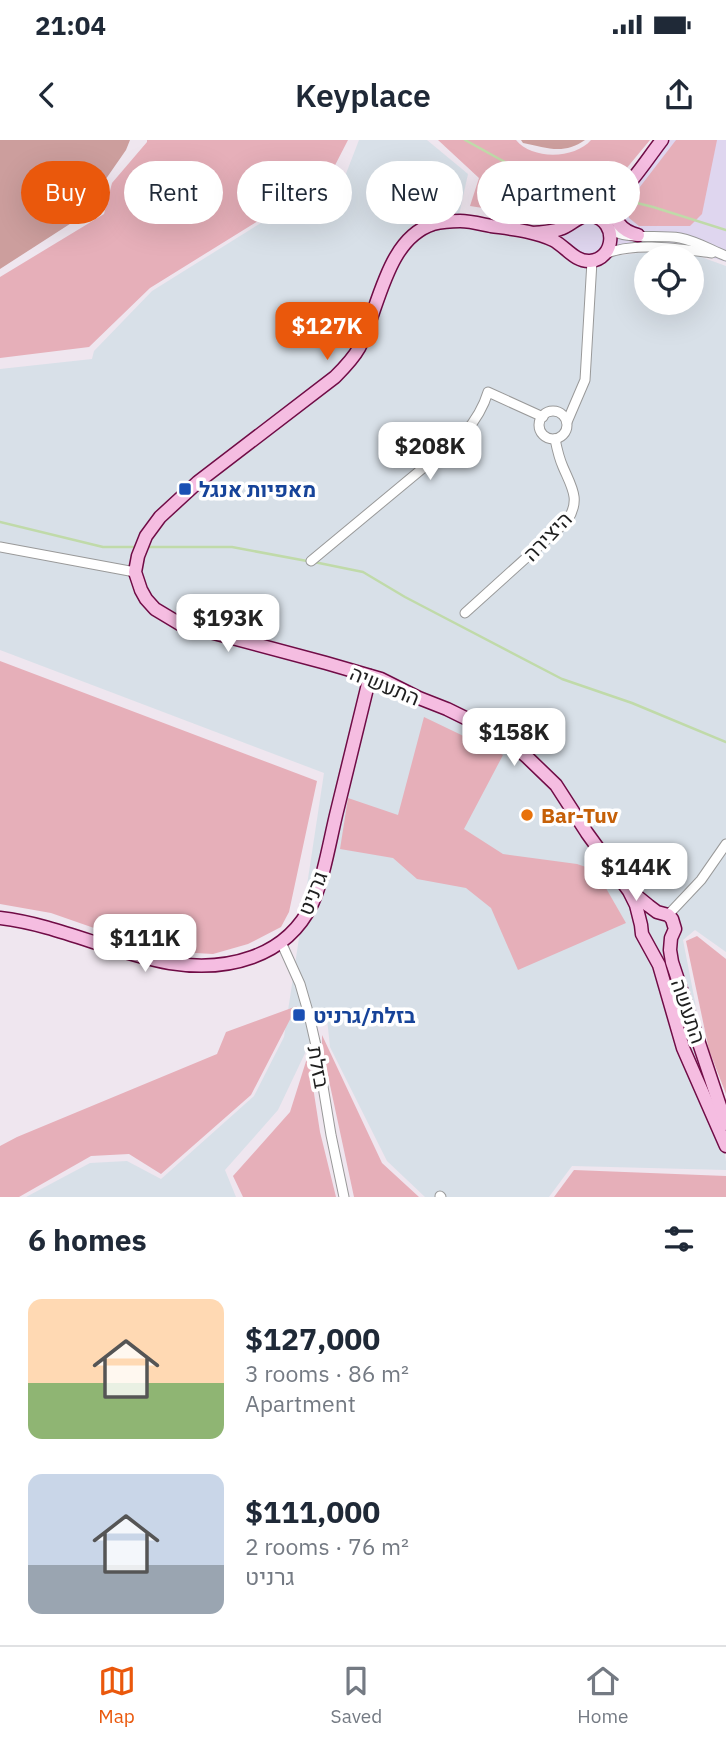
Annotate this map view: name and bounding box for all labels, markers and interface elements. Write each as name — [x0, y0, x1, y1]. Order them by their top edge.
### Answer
text: 21:04 — [35, 8, 106, 42]
text: Keyplace — [295, 74, 431, 116]
icon: back — [28, 76, 66, 114]
icon: share — [660, 76, 698, 114]
chip: Buy — [21, 161, 110, 224]
chip: Rent — [124, 161, 223, 224]
chip: Filters — [237, 161, 352, 224]
chip: New — [366, 161, 463, 224]
chip: Apartment — [477, 161, 640, 224]
map controls — [634, 245, 704, 315]
button: locate — [634, 245, 704, 315]
pin: $127K — [278, 302, 376, 362]
text: $127K — [291, 310, 363, 340]
pin: $208K — [381, 422, 479, 482]
text: $208K — [394, 430, 466, 460]
place label: מאפיות אנגל — [199, 475, 316, 503]
marker: מאפיות אנגל — [177, 481, 193, 497]
street label: היצירה — [516, 505, 578, 567]
pin: $193K — [179, 594, 277, 654]
text: $193K — [192, 602, 264, 632]
street label: התעשיה — [346, 658, 424, 712]
pin: $158K — [465, 708, 563, 768]
text: $158K — [478, 716, 550, 746]
place label: Bar-Tuv — [541, 801, 619, 829]
marker: Bar-Tuv — [519, 807, 535, 823]
pin: $144K — [587, 844, 685, 903]
text: $144K — [600, 851, 672, 881]
street label: גרניט — [291, 867, 333, 919]
pin: $111K — [96, 914, 194, 974]
text: $111K — [109, 922, 181, 952]
street label: התעשה — [665, 975, 713, 1047]
place label: בזלת/גרניט — [313, 1001, 416, 1029]
marker: בזלת/גרניט — [291, 1007, 307, 1023]
street label: בזלת — [302, 1044, 336, 1090]
text: 6 homes — [28, 1220, 147, 1259]
icon: filters — [660, 1220, 698, 1258]
text: $127,000 — [245, 1319, 380, 1358]
icon: home — [84, 1327, 168, 1411]
text: 3 rooms · 86 m² — [245, 1358, 409, 1388]
text: Apartment — [245, 1388, 356, 1418]
text: $111,000 — [245, 1492, 380, 1531]
icon: home — [84, 1502, 168, 1586]
text: 2 rooms · 76 m² — [245, 1531, 409, 1561]
text: גרניט — [245, 1561, 295, 1591]
tab: Map — [98, 1662, 136, 1728]
tab: Saved — [331, 1662, 382, 1728]
tab: Home — [577, 1662, 628, 1728]

